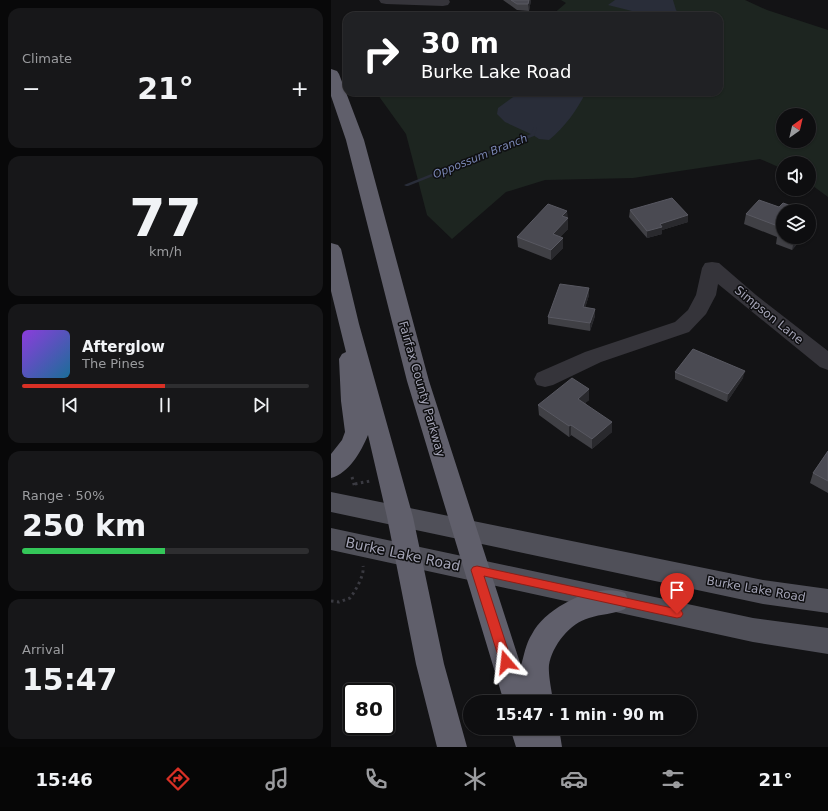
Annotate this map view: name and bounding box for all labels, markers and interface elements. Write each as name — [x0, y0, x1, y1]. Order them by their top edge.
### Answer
text: 30 m — [421, 27, 499, 60]
icon: right — [355, 28, 407, 80]
text: Climate — [22, 51, 72, 66]
text: Burke Lake Road — [421, 61, 572, 82]
text: 21° — [137, 71, 194, 106]
text: − — [22, 76, 40, 101]
text: + — [291, 76, 309, 101]
north arrow — [776, 108, 816, 148]
map controls — [776, 108, 816, 244]
water label: Oppossum Branch — [431, 132, 529, 181]
button: sound — [776, 156, 816, 196]
text: 77 — [129, 188, 202, 248]
button: layers — [776, 204, 816, 244]
text: km/h — [149, 244, 182, 259]
street label: Simpson Lane — [732, 283, 806, 347]
street label: Fairfax County Parkway — [396, 319, 448, 459]
text: Afterglow — [82, 338, 165, 356]
text: The Pines — [82, 356, 145, 371]
icon: previous — [59, 394, 81, 416]
icon: pause — [154, 394, 176, 416]
icon: next — [250, 394, 272, 416]
text: Range · 50% — [22, 488, 105, 503]
text: 250 km — [22, 508, 146, 543]
street label: Burke Lake Road — [344, 534, 462, 574]
pin — [660, 573, 694, 614]
street label: Burke Lake Road — [705, 573, 807, 605]
icon: arrive — [666, 579, 688, 601]
position arrow — [485, 641, 527, 683]
text: Arrival — [22, 642, 64, 657]
text: 15:47 — [22, 662, 118, 697]
speed limit sign: 80 — [343, 683, 395, 735]
text: 15:47 · 1 min · 90 m — [496, 706, 664, 724]
icon: directions — [164, 765, 192, 793]
icon: music — [263, 765, 291, 793]
icon: phone — [362, 765, 390, 793]
icon: climate — [461, 765, 489, 793]
icon: car — [560, 765, 588, 793]
icon: filters — [659, 765, 687, 793]
text: 15:46 — [36, 769, 93, 790]
text: 21° — [758, 769, 792, 790]

